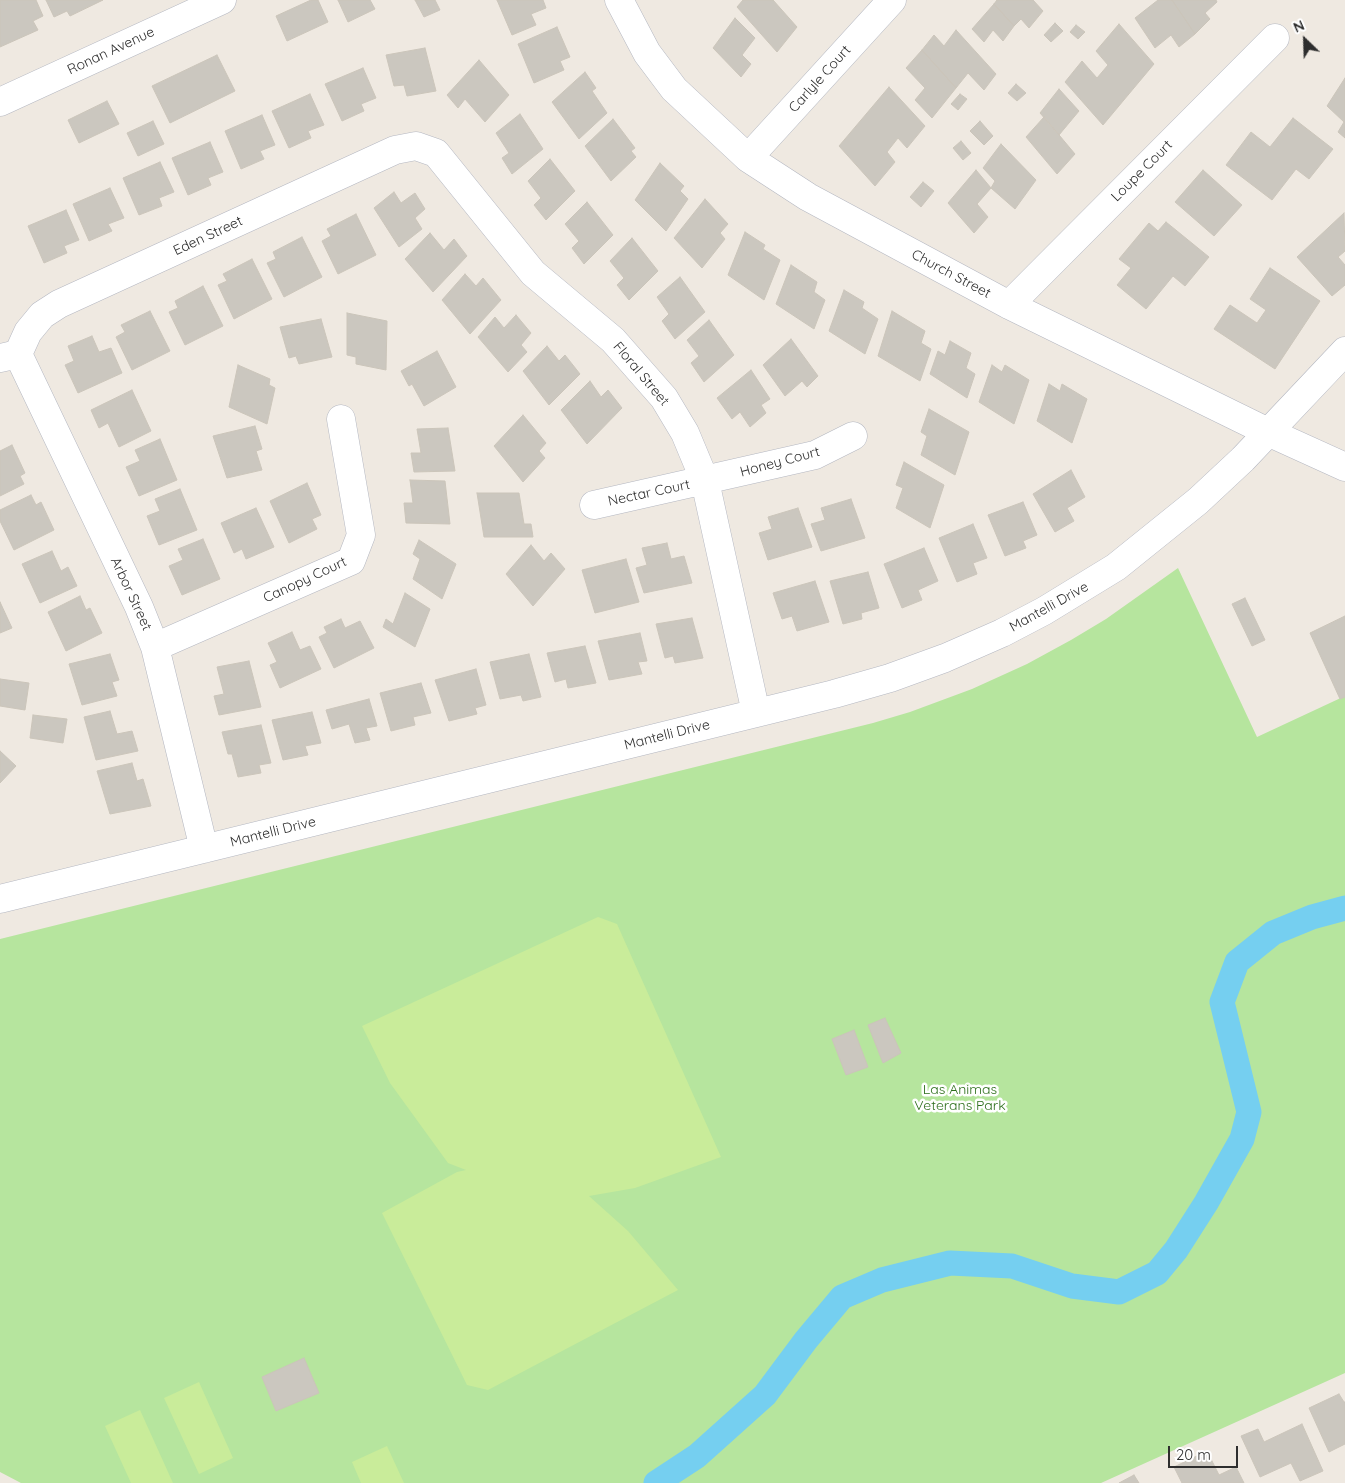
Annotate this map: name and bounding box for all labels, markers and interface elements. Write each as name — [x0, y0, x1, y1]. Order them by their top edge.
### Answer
north arrow — [1280, 15, 1330, 65]
text: N — [1291, 16, 1307, 37]
street label: Ronan Avenue — [65, 23, 157, 79]
street label: Carlyle Court — [785, 42, 855, 116]
street label: Loupe Court — [1108, 137, 1176, 205]
street label: Eden Street — [171, 213, 245, 259]
street label: Church Street — [908, 246, 994, 302]
street label: Floral Street — [609, 339, 673, 409]
street label: Honey Court — [738, 443, 822, 481]
street label: Nectar Court — [606, 476, 692, 510]
street label: Canopy Court — [261, 553, 349, 607]
street label: Arbor Street — [107, 555, 155, 633]
street label: Mantelli Drive — [1007, 578, 1091, 636]
street label: Mantelli Drive — [622, 716, 712, 754]
street label: Mantelli Drive — [228, 813, 318, 851]
park label: Las Animas Veterans Park — [914, 1082, 1006, 1114]
scale bar — [1170, 1436, 1240, 1468]
text: 20 m — [1176, 1445, 1211, 1464]

